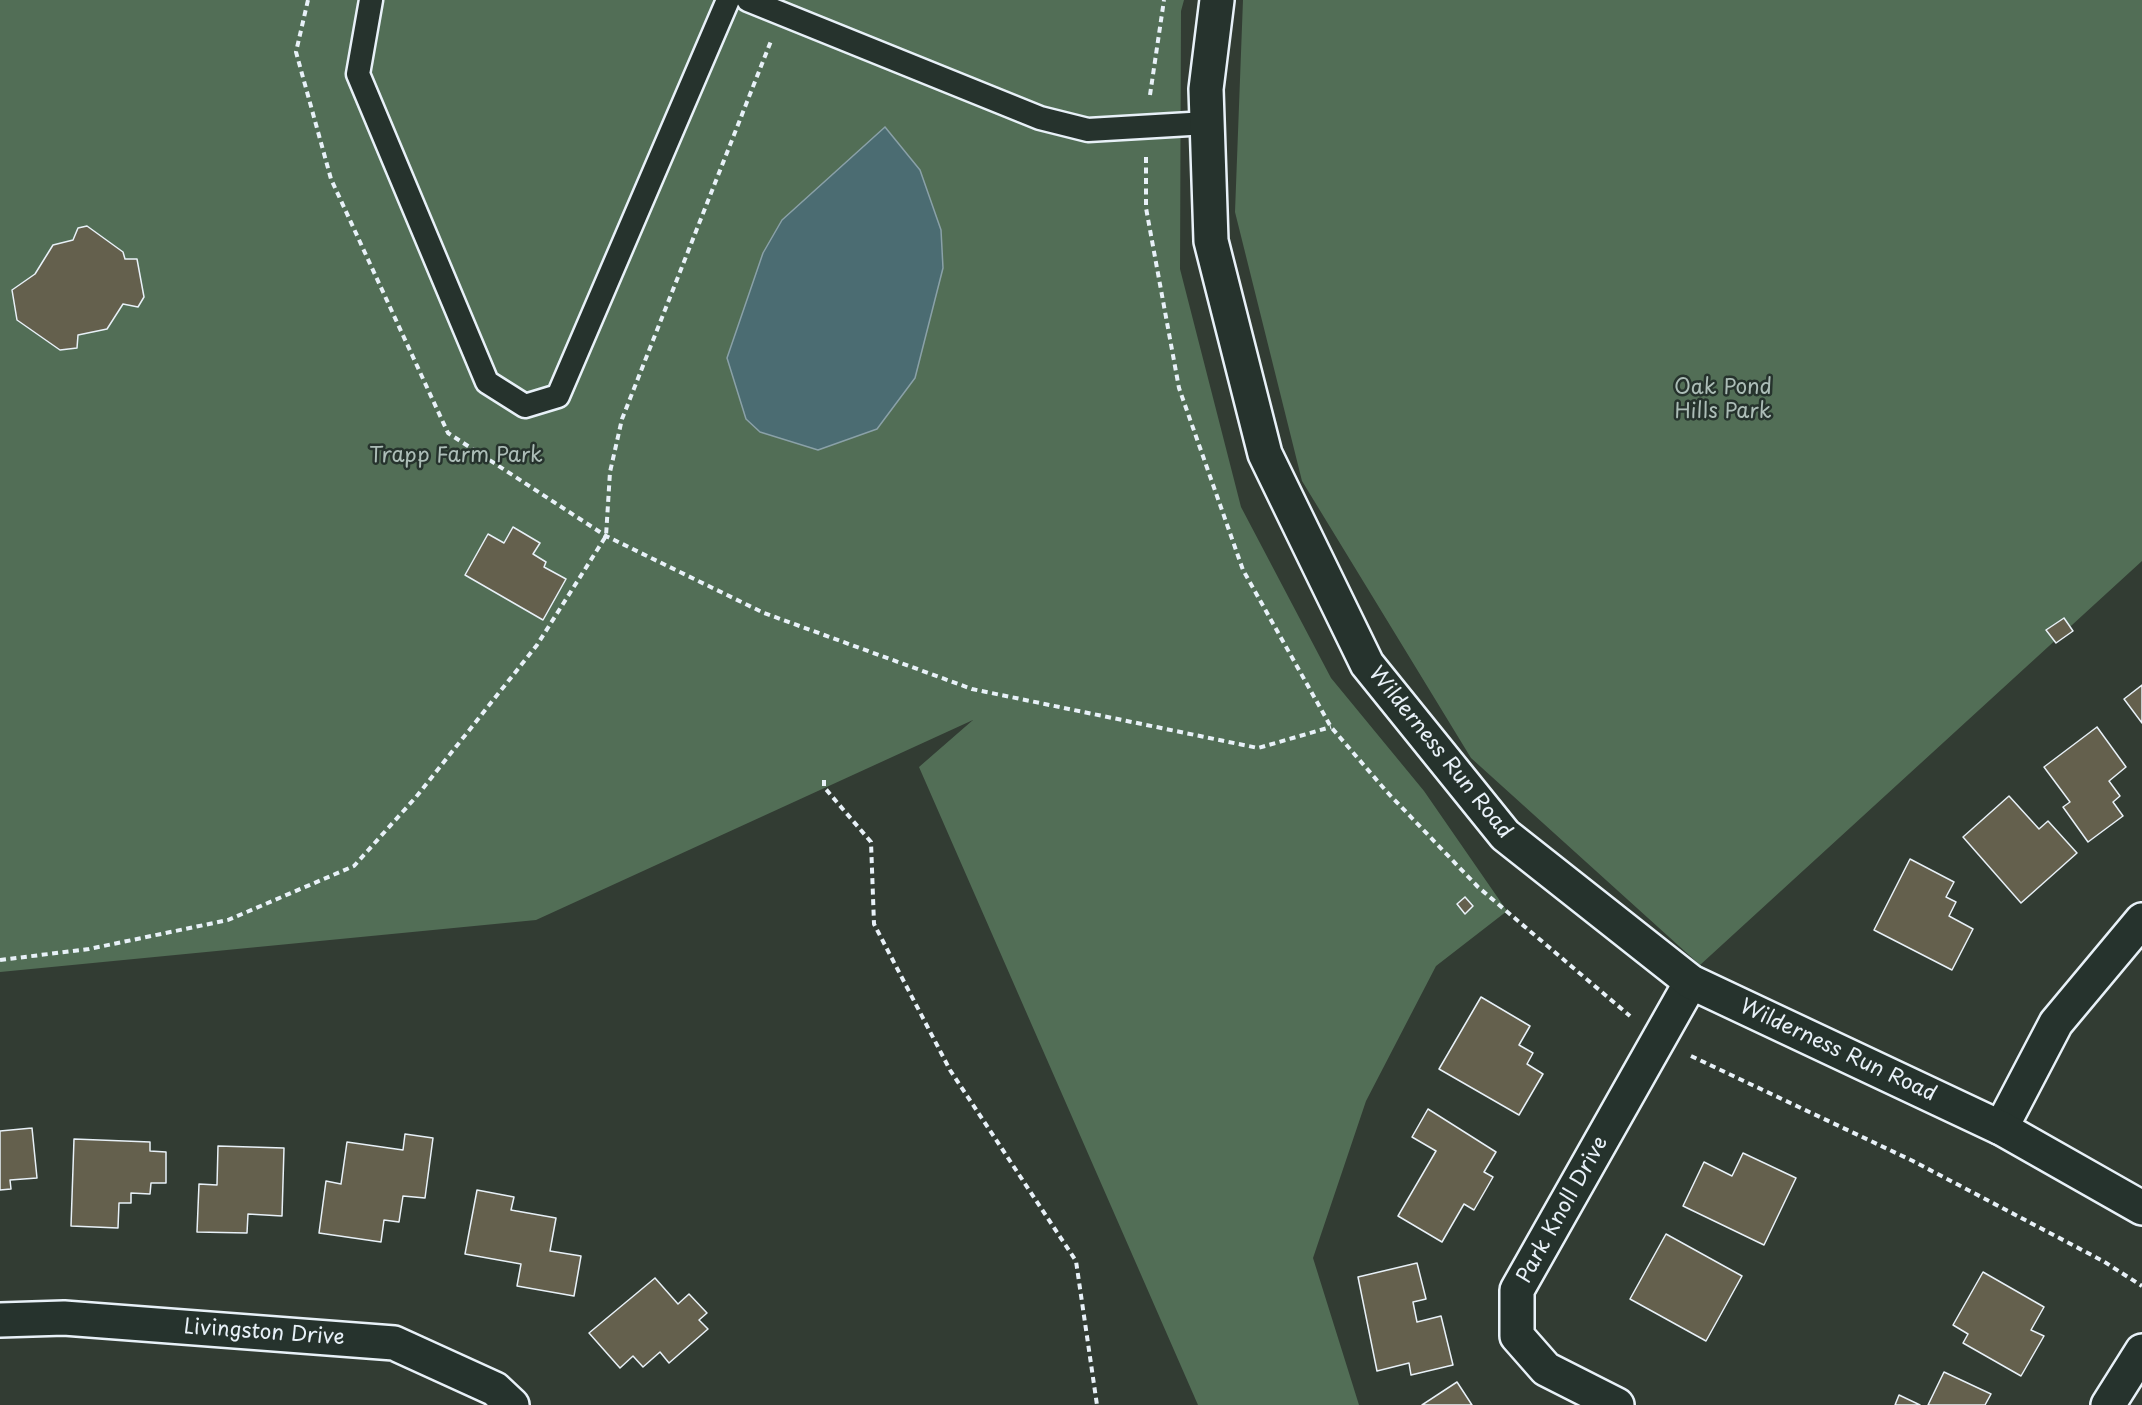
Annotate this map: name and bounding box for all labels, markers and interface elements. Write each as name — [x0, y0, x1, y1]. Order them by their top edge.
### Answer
park label: Oak Pond Hills Park — [1674, 375, 1772, 425]
park label: Trapp Farm Park — [369, 443, 543, 469]
street label: Wilderness Run Road — [1363, 662, 1517, 844]
street label: Wilderness Run Road — [1736, 994, 1940, 1108]
street label: Park Knoll Drive — [1512, 1132, 1614, 1288]
street label: Livingston Drive — [183, 1315, 345, 1351]

